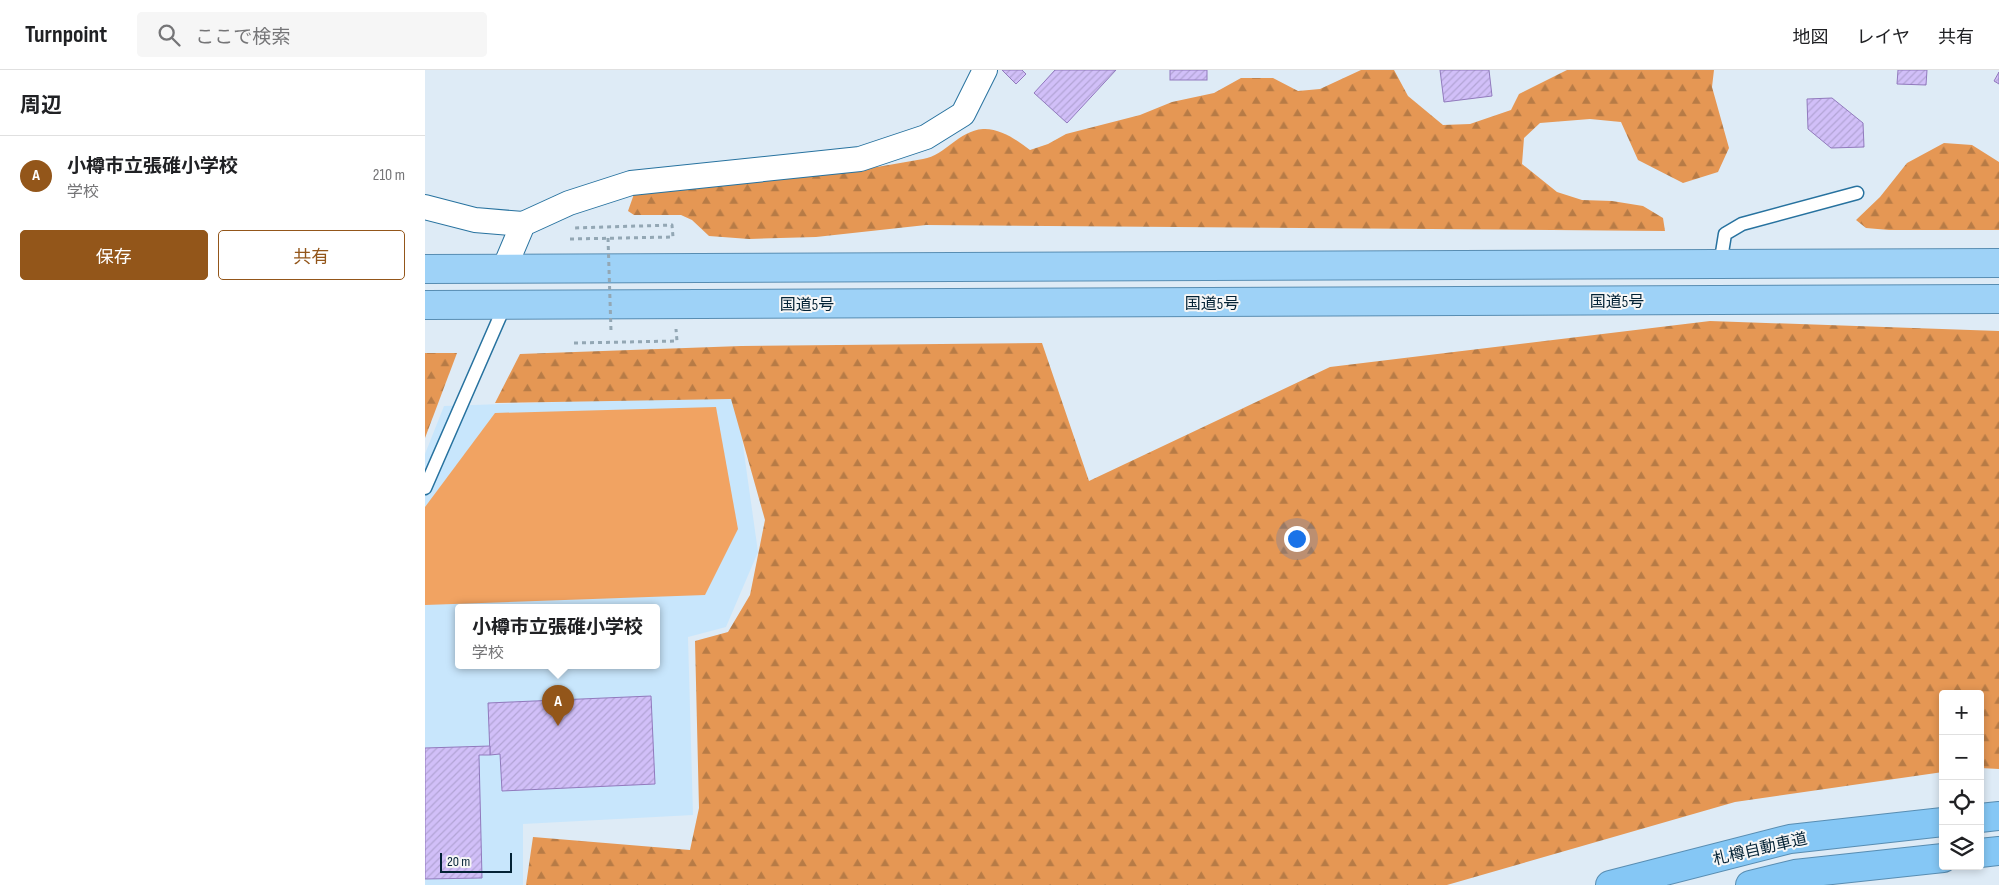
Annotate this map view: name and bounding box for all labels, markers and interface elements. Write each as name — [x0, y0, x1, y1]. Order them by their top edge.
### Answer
search box — [137, 12, 487, 57]
text: Turnpoint — [25, 20, 107, 49]
icon: search — [155, 21, 183, 49]
text: ここで検索 — [195, 26, 290, 49]
text: 地図 — [1793, 27, 1829, 48]
text: レイヤ — [1857, 27, 1910, 48]
text: 共有 — [1938, 27, 1974, 48]
text: 周辺 — [20, 93, 62, 118]
text: 小樽市立張碓小学校 — [67, 155, 238, 178]
text: A — [32, 166, 40, 185]
text: 210 m — [373, 166, 405, 185]
text: 学校 — [67, 183, 99, 202]
button: 保存 — [20, 230, 208, 280]
button: 共有 — [218, 230, 405, 280]
street label: 国道5号 — [1590, 293, 1644, 312]
street label: 国道5号 — [1185, 295, 1239, 314]
street label: 国道5号 — [780, 296, 834, 315]
your location — [1284, 526, 1310, 552]
popup — [455, 604, 660, 669]
text: 小樽市立張碓小学校 — [472, 616, 643, 639]
text: 学校 — [472, 644, 504, 663]
pin: A — [542, 685, 574, 726]
map controls — [1939, 690, 1984, 870]
button: + — [1939, 690, 1984, 735]
button: − — [1939, 735, 1984, 780]
button: locate — [1939, 780, 1984, 825]
button: layers — [1939, 825, 1984, 870]
street label: 札樽自動車道 — [1711, 829, 1809, 870]
scale bar — [440, 850, 513, 873]
text: 20 m — [447, 853, 470, 870]

